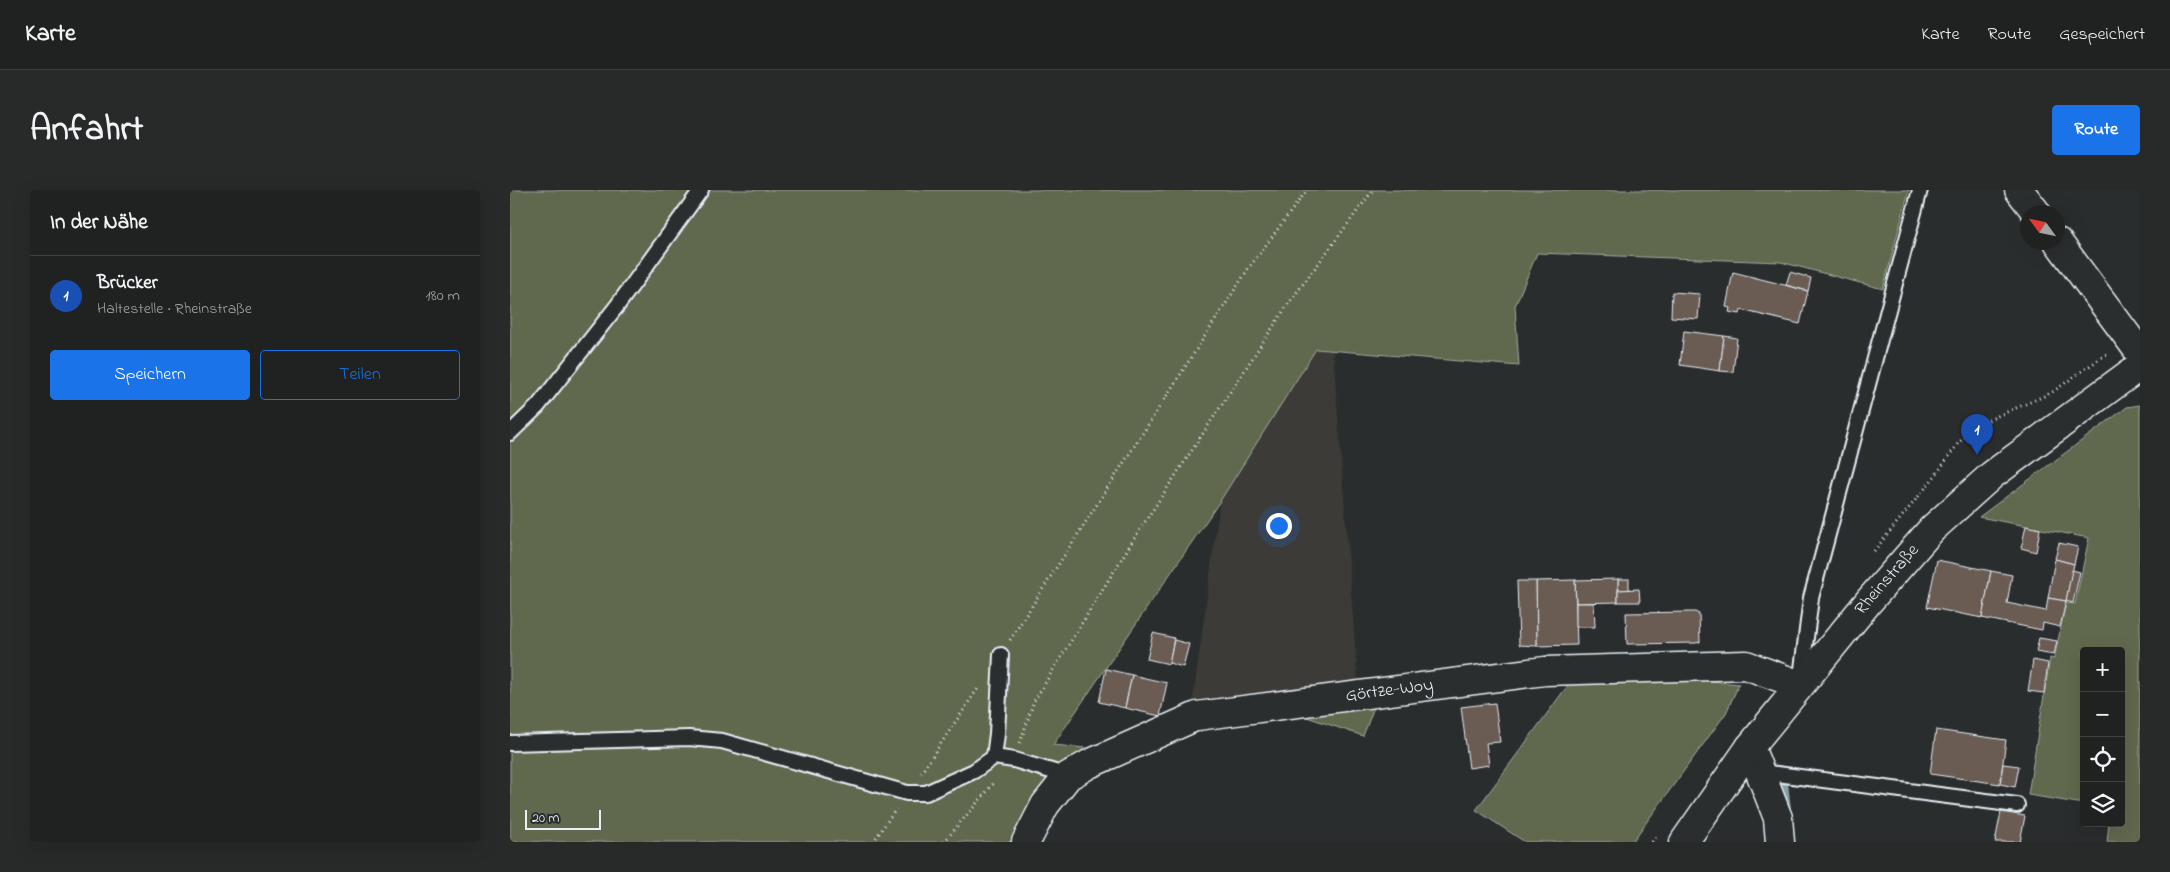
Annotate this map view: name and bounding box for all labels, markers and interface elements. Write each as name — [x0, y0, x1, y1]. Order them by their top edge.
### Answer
text: Karte — [25, 17, 76, 52]
text: Karte — [1921, 22, 1959, 48]
text: Route — [1987, 22, 2031, 48]
text: Gespeichert — [2059, 22, 2145, 48]
text: Anfahrt — [30, 105, 143, 156]
button: Route — [2052, 105, 2140, 155]
north arrow — [2020, 205, 2065, 250]
text: In der Nähe — [50, 208, 148, 238]
text: Brücker — [97, 270, 158, 297]
text: 1 — [63, 284, 69, 308]
text: 180 m — [426, 284, 460, 308]
text: Haltestelle · Rheinstraße — [97, 297, 252, 321]
button: Speichern — [50, 350, 250, 400]
button: Teilen — [260, 350, 460, 400]
pin: 1 — [1961, 414, 1993, 455]
your location — [1266, 513, 1292, 539]
street label: Rheinstraße — [1849, 538, 1926, 621]
map controls — [2080, 647, 2125, 827]
button: + — [2080, 647, 2125, 692]
street label: Görtze-Woy — [1344, 673, 1435, 710]
button: − — [2080, 692, 2125, 737]
button: locate — [2080, 737, 2125, 782]
button: layers — [2080, 782, 2125, 827]
scale bar — [525, 807, 601, 830]
text: 20 m — [532, 808, 559, 829]

